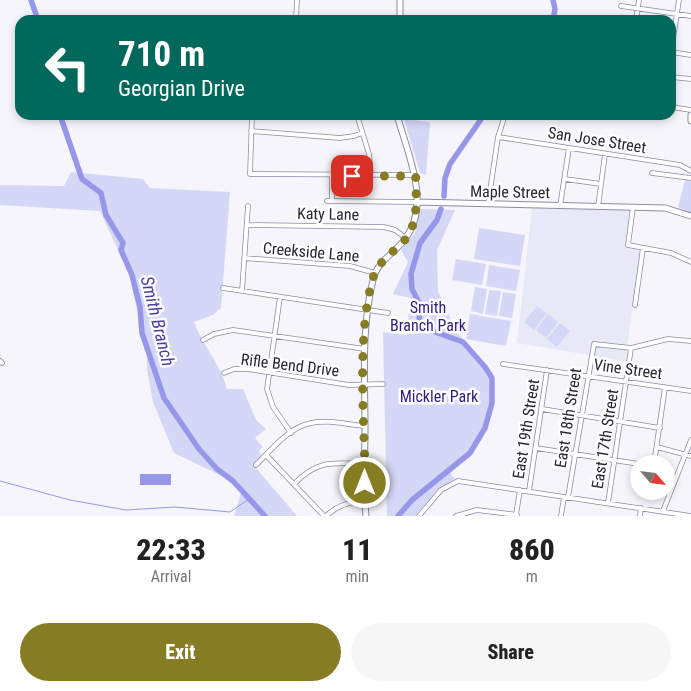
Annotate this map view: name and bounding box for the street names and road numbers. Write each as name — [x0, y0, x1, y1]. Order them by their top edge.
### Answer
street label: San Jose Street — [547, 123, 648, 157]
street label: Maple Street — [470, 182, 550, 202]
street label: Katy Lane — [297, 204, 359, 224]
street label: Creekside Lane — [262, 238, 360, 266]
street label: Rifle Bend Drive — [240, 350, 340, 380]
street label: Vine Street — [592, 355, 664, 383]
street label: East 18th Street — [551, 367, 585, 469]
street label: East 19th Street — [509, 378, 543, 480]
street label: East 17th Street — [588, 388, 622, 490]

